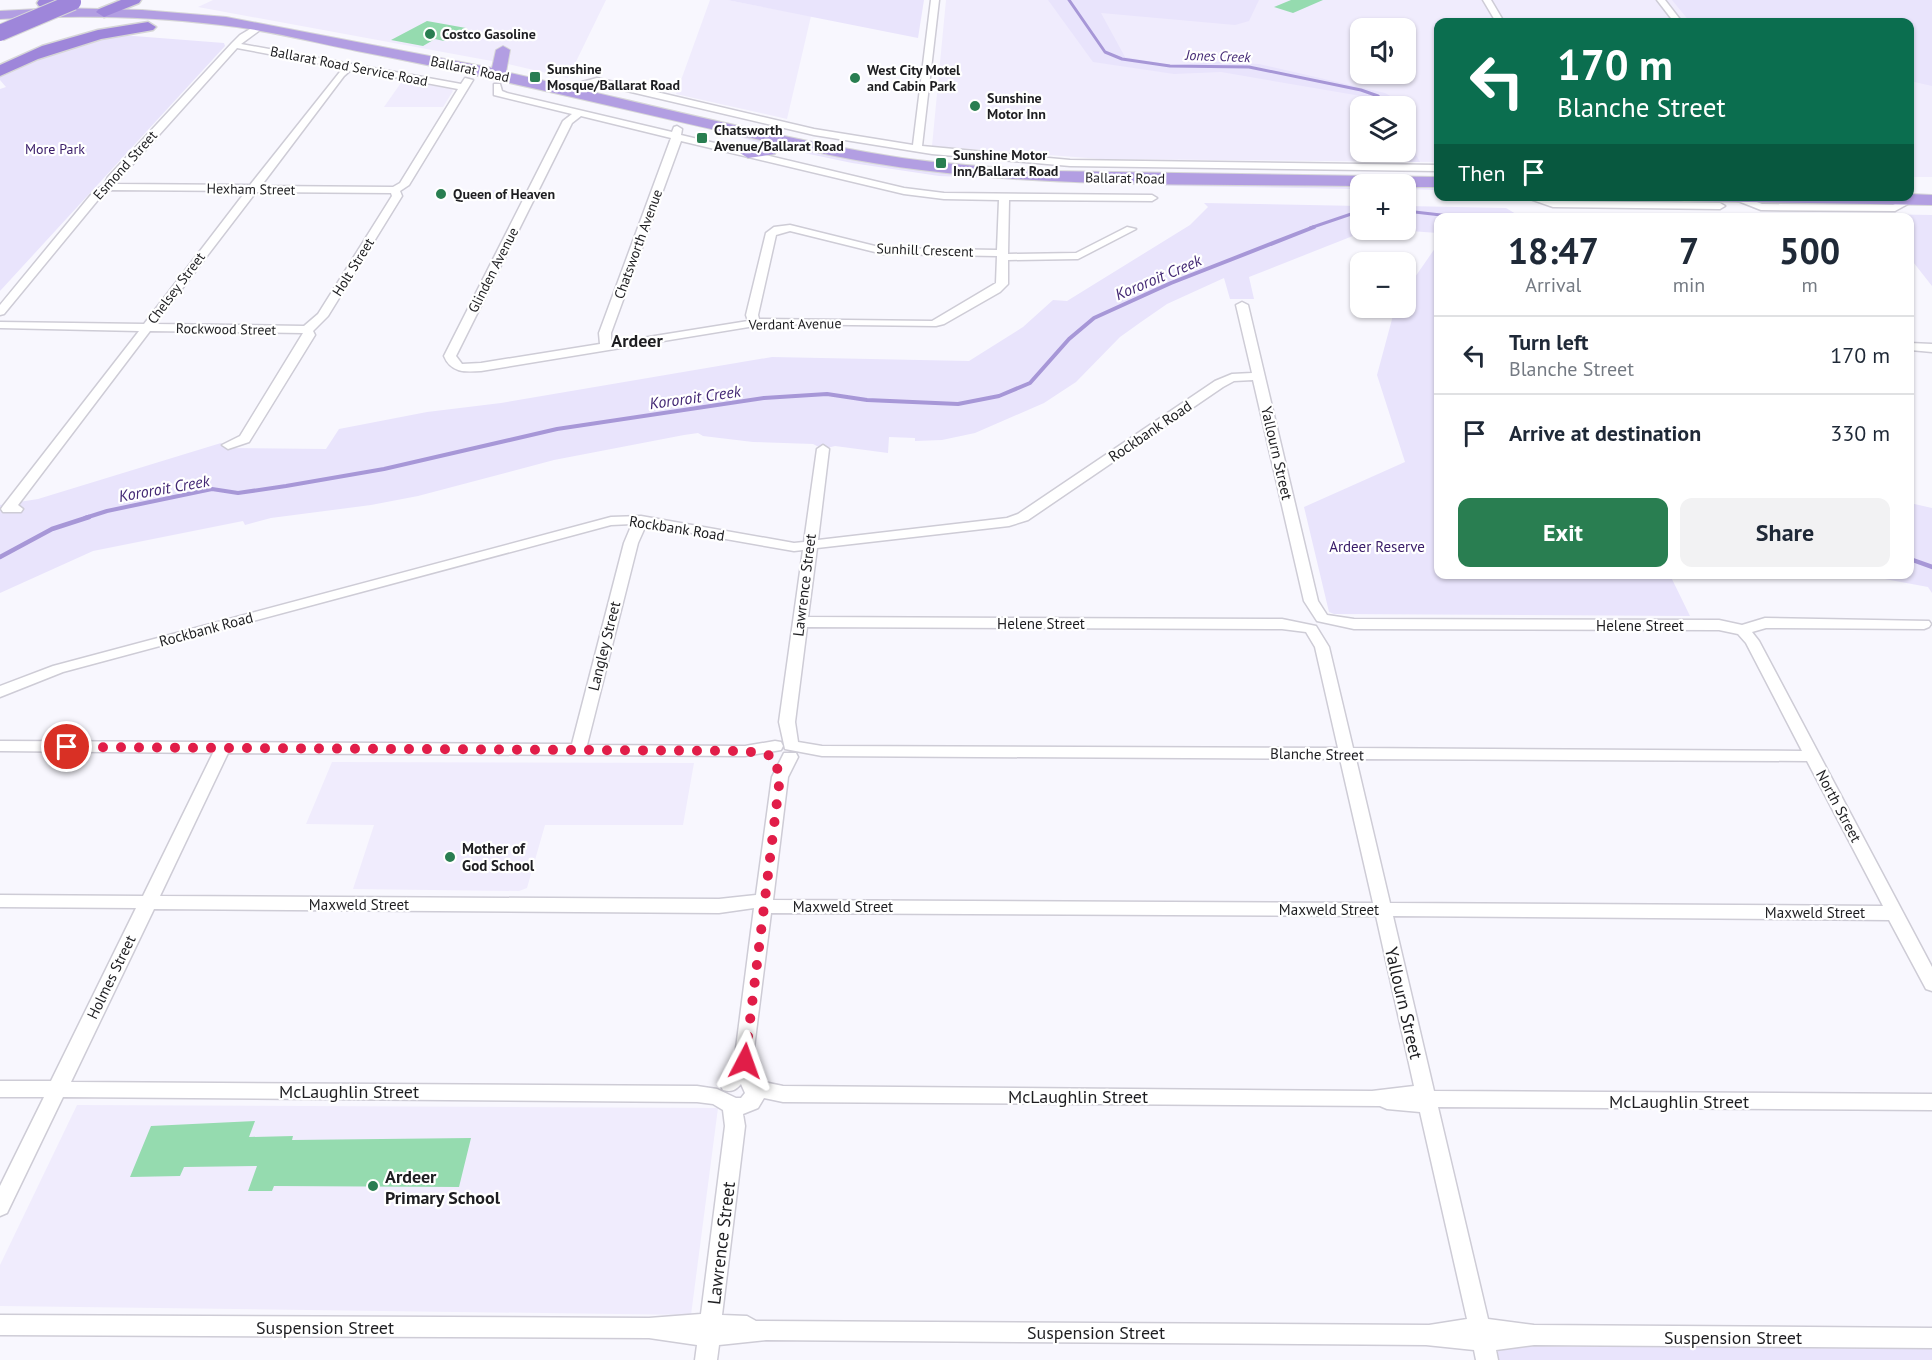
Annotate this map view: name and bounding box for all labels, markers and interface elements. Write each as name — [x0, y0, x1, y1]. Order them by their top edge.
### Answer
map controls — [1350, 18, 1416, 318]
button: sound — [1350, 18, 1416, 84]
place label: Costco Gasoline — [442, 25, 536, 43]
marker: Costco Gasoline — [423, 27, 437, 41]
text: 170 m — [1557, 37, 1673, 92]
street label: Ballarat Road Service Road — [269, 42, 429, 90]
icon: left — [1458, 42, 1536, 120]
water label: Jones Creek — [1184, 46, 1251, 66]
street label: Ballarat Road — [429, 52, 511, 86]
place label: Sunshine Mosque/Ballarat Road — [547, 60, 680, 94]
place label: West City Motel and Cabin Park — [867, 61, 961, 95]
marker: Sunshine Mosque/Ballarat Road — [528, 70, 542, 84]
marker: West City Motel and Cabin Park — [848, 71, 862, 85]
place label: Sunshine Motor Inn — [987, 89, 1046, 123]
text: Blanche Street — [1557, 90, 1726, 124]
button: layers — [1350, 96, 1416, 162]
marker: Sunshine Motor Inn — [968, 99, 982, 113]
place label: Chatsworth Avenue/Ballarat Road — [714, 121, 844, 155]
street label: Esmond Street — [89, 126, 161, 203]
marker: Chatsworth Avenue/Ballarat Road — [695, 131, 709, 145]
park label: More Park — [25, 140, 85, 158]
place label: Sunshine Motor Inn/Ballarat Road — [953, 146, 1058, 180]
marker: Sunshine Motor Inn/Ballarat Road — [934, 156, 948, 170]
icon: arrive — [1517, 156, 1550, 189]
text: Then — [1458, 159, 1505, 187]
street label: Ballarat Road — [1085, 168, 1165, 188]
button: + — [1350, 174, 1416, 240]
street label: Hexham Street — [206, 179, 296, 199]
place label: Queen of Heaven — [453, 185, 555, 203]
marker: Queen of Heaven — [434, 187, 448, 201]
street label: Chatsworth Avenue — [610, 187, 666, 301]
street label: Glinden Avenue — [464, 224, 522, 316]
text: 18:47 — [1508, 227, 1599, 274]
text: 7 — [1679, 227, 1699, 274]
text: 500 — [1779, 227, 1840, 274]
street label: Holt Street — [328, 234, 378, 299]
street label: Sunhill Crescent — [876, 239, 974, 261]
street label: Chelsey Street — [143, 248, 209, 327]
water label: Kororoit Creek — [1112, 249, 1205, 304]
button: − — [1350, 252, 1416, 318]
text: Arrival — [1525, 272, 1581, 298]
text: min — [1673, 272, 1705, 298]
text: m — [1802, 272, 1818, 298]
street label: Verdant Avenue — [747, 314, 842, 334]
street label: Rockwood Street — [176, 319, 277, 339]
text: Turn left — [1509, 328, 1589, 356]
district label: Ardeer — [611, 329, 663, 352]
icon: left — [1458, 339, 1491, 372]
text: 170 m — [1830, 341, 1890, 369]
text: Blanche Street — [1509, 356, 1634, 382]
water label: Kororoit Creek — [648, 381, 743, 413]
street label: Rockbank Road — [1105, 396, 1195, 466]
street label: Yallourn Street — [1257, 404, 1297, 502]
icon: arrive — [1458, 417, 1491, 450]
text: Arrive at destination — [1509, 419, 1701, 447]
text: 330 m — [1830, 419, 1890, 447]
water label: Kororoit Creek — [117, 470, 212, 506]
button: Exit — [1458, 498, 1668, 567]
button: Share — [1680, 498, 1890, 567]
street label: Rockbank Road — [628, 511, 726, 545]
street label: Lawrence Street — [788, 533, 820, 637]
park label: Ardeer Reserve — [1329, 537, 1425, 556]
street label: Langley Street — [584, 599, 624, 693]
street label: Rockbank Road — [157, 607, 255, 651]
street label: Helene Street — [997, 614, 1085, 633]
street label: Helene Street — [1596, 616, 1684, 635]
pin — [41, 721, 92, 772]
icon: arrive — [50, 730, 83, 763]
street label: Blanche Street — [1270, 744, 1364, 764]
street label: North Street — [1812, 767, 1866, 845]
place label: Mother of God School — [462, 839, 535, 875]
marker: Mother of God School — [443, 850, 457, 864]
street label: Maxweld Street — [309, 895, 409, 914]
street label: Maxweld Street — [793, 897, 893, 916]
street label: Maxweld Street — [1279, 900, 1379, 919]
street label: Maxweld Street — [1765, 903, 1865, 922]
street label: Holmes Street — [83, 932, 139, 1022]
street label: Yallourn Street — [1380, 945, 1428, 1061]
position arrow — [713, 1029, 777, 1093]
street label: McLaughlin Street — [279, 1080, 419, 1103]
street label: McLaughlin Street — [1008, 1085, 1148, 1108]
street label: McLaughlin Street — [1609, 1090, 1749, 1113]
place label: Ardeer Primary School — [385, 1165, 501, 1209]
marker: Ardeer Primary School — [366, 1179, 380, 1193]
street label: Lawrence Street — [702, 1180, 740, 1306]
street label: Suspension Street — [256, 1316, 394, 1339]
street label: Suspension Street — [1027, 1321, 1165, 1344]
street label: Suspension Street — [1664, 1326, 1802, 1349]

